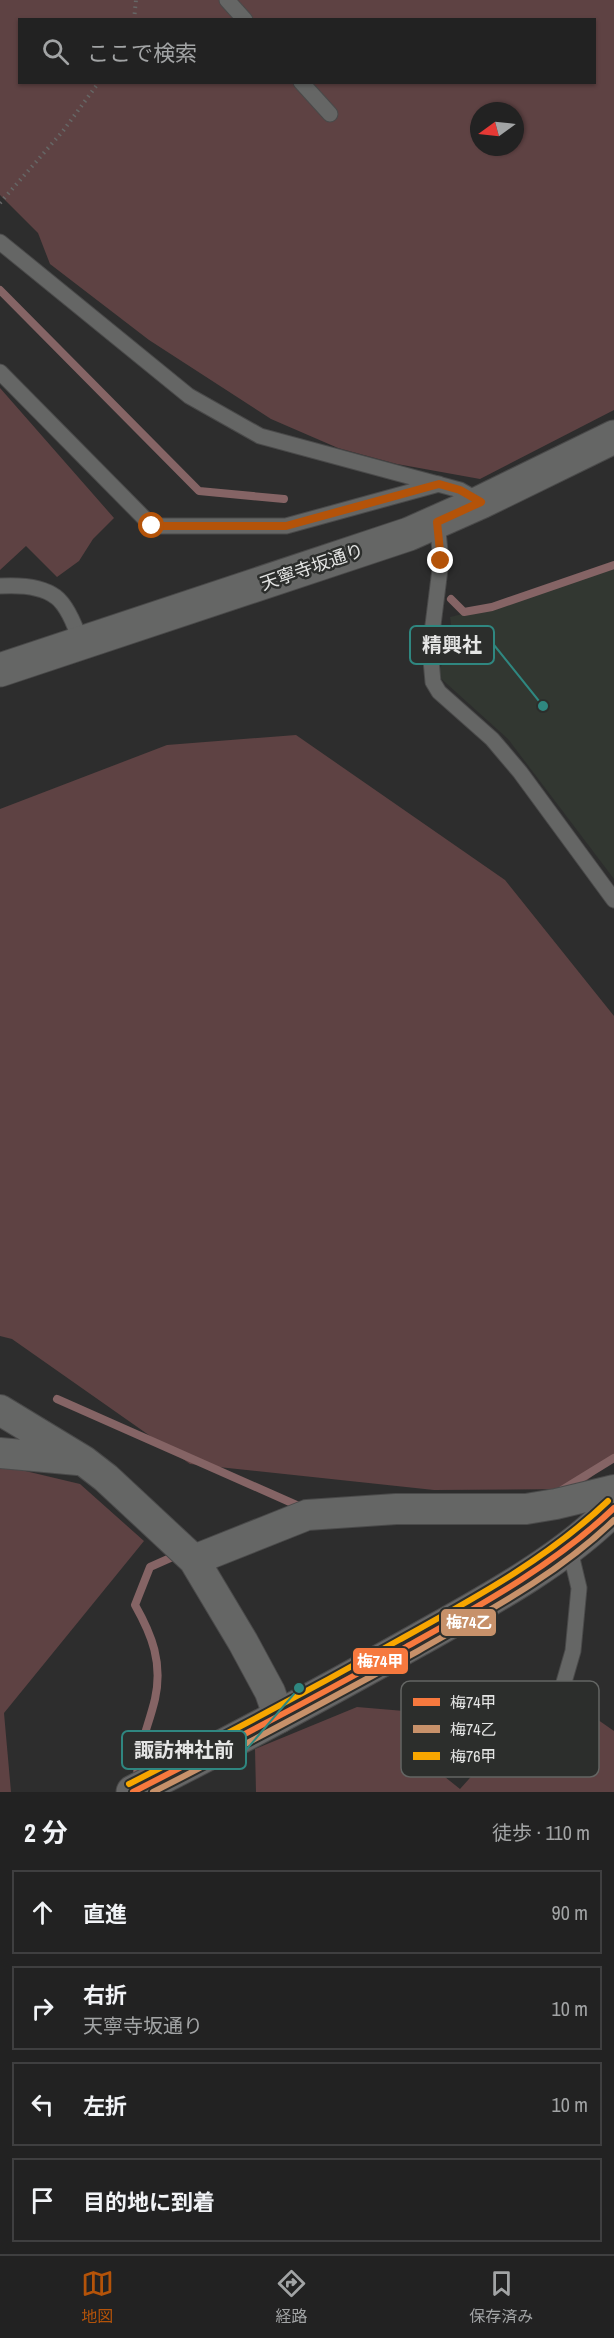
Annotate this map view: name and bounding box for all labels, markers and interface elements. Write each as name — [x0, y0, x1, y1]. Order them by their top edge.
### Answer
search box — [18, 18, 596, 84]
icon: search — [39, 35, 72, 68]
text: ここで検索 — [87, 38, 197, 68]
north arrow — [470, 102, 524, 156]
route start — [138, 512, 164, 538]
street label: 天寧寺坂通り — [257, 537, 367, 596]
route end — [427, 547, 453, 573]
callout: 精興社 — [410, 626, 494, 664]
text: 精興社 — [422, 631, 482, 658]
line badge: 梅74乙 — [440, 1608, 497, 1637]
text: 梅74乙 — [446, 1611, 492, 1633]
line badge: 梅74甲 — [352, 1647, 409, 1675]
text: 梅74甲 — [357, 1650, 403, 1672]
legend — [401, 1681, 599, 1777]
text: 梅74甲 — [450, 1691, 497, 1713]
text: 梅74乙 — [450, 1718, 497, 1740]
callout: 諏訪神社前 — [122, 1731, 246, 1769]
text: 諏訪神社前 — [134, 1736, 234, 1763]
text: 梅76甲 — [450, 1745, 497, 1767]
text: 2 分 — [24, 1815, 68, 1850]
text: 徒歩 · 110 m — [492, 1819, 590, 1846]
icon: ahead — [26, 1896, 59, 1929]
text: 直進 — [83, 1899, 127, 1929]
text: 90 m — [552, 1899, 588, 1926]
text: 右折 — [83, 1980, 127, 2010]
icon: right — [26, 1992, 59, 2025]
text: 10 m — [552, 1995, 588, 2022]
text: 天寧寺坂通り — [83, 2012, 203, 2039]
icon: left — [26, 2088, 59, 2121]
text: 左折 — [83, 2091, 127, 2121]
text: 10 m — [552, 2091, 588, 2118]
icon: arrive — [26, 2184, 59, 2217]
text: 目的地に到着 — [83, 2187, 215, 2217]
tab: 地図 — [81, 2267, 114, 2327]
tab: 経路 — [275, 2267, 308, 2327]
tab: 保存済み — [469, 2267, 533, 2327]

